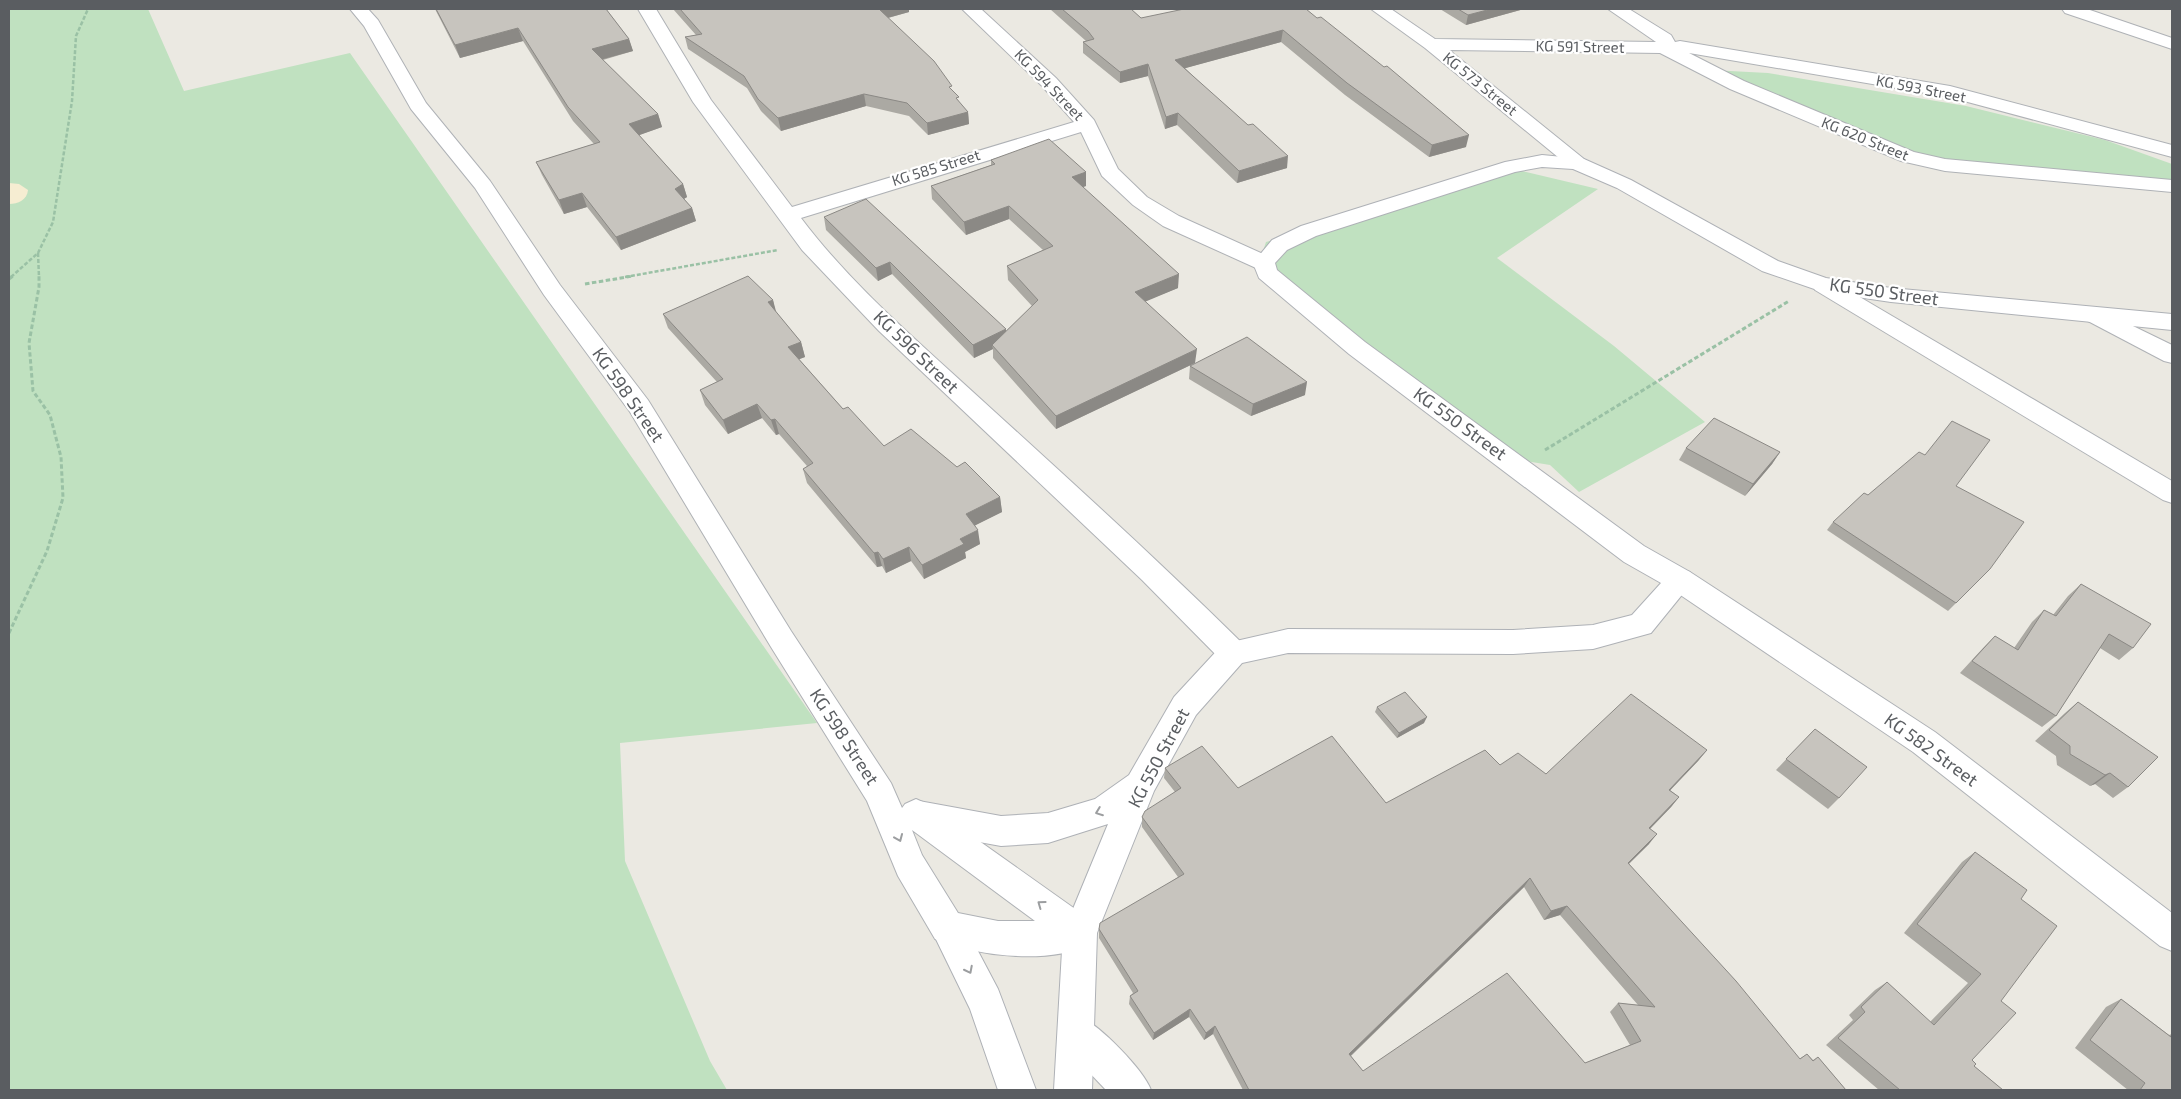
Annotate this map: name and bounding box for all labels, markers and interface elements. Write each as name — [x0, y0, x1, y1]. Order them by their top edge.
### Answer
street label: KG 591 Street — [1535, 36, 1625, 56]
street label: KG 594 Street — [1011, 45, 1088, 124]
street label: KG 573 Street — [1440, 48, 1522, 119]
street label: KG 593 Street — [1875, 70, 1968, 106]
street label: KG 620 Street — [1819, 112, 1912, 164]
street label: KG 585 Street — [889, 145, 982, 189]
street label: KG 550 Street — [1828, 272, 1940, 310]
street label: KG 596 Street — [870, 305, 964, 397]
street label: KG 598 Street — [588, 343, 670, 446]
street label: KG 550 Street — [1410, 382, 1512, 464]
street label: KG 598 Street — [806, 684, 884, 789]
street label: KG 550 Street — [1123, 704, 1194, 811]
street label: KG 582 Street — [1881, 708, 1983, 791]
one-way arrow — [1095, 806, 1104, 816]
one-way arrow — [892, 833, 903, 842]
one-way arrow — [1037, 901, 1047, 910]
one-way arrow — [963, 965, 973, 974]

